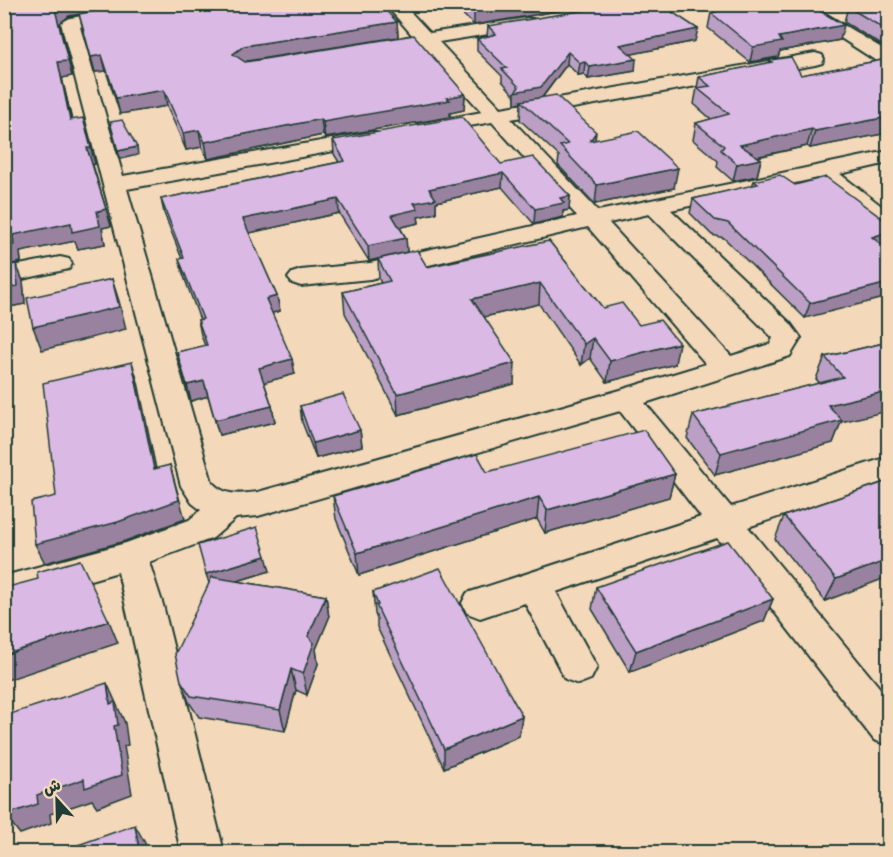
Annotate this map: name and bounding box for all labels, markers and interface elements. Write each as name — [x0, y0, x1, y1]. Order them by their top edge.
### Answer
north arrow — [27, 770, 87, 830]
text: ش — [39, 774, 64, 800]

